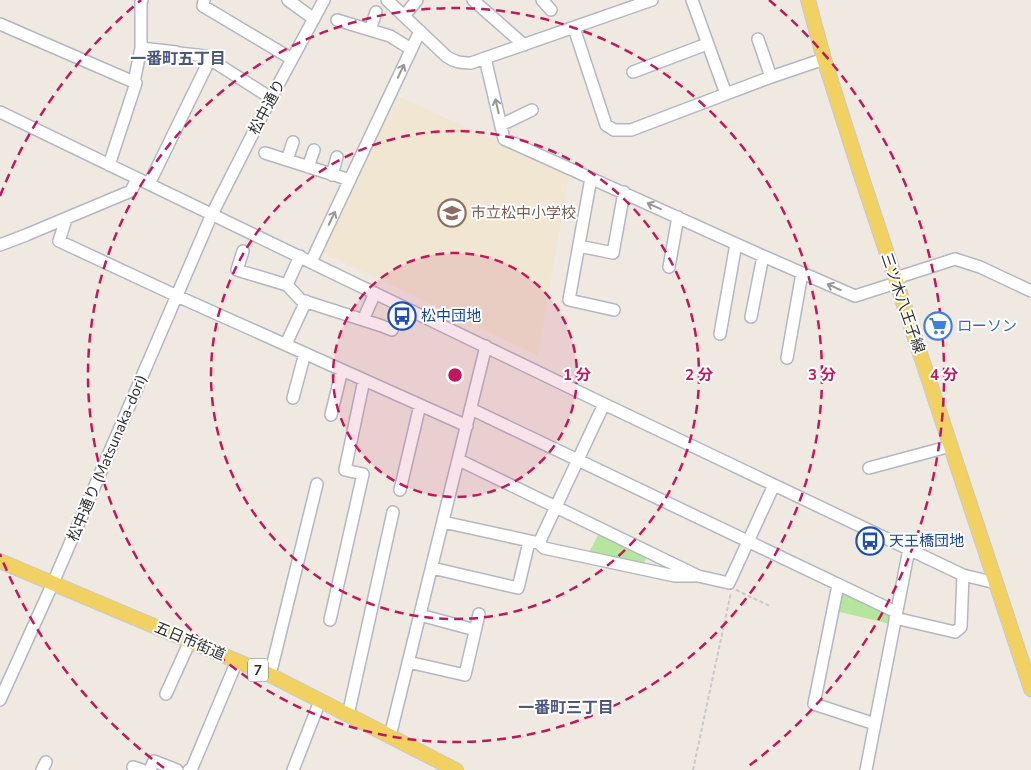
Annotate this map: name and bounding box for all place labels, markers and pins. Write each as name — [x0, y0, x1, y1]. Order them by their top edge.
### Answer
school or university icon: 市立松中小学校 — [437, 198, 467, 228]
place label: 市立松中小学校 — [471, 203, 576, 223]
bus stop icon: 松中団地 — [387, 301, 417, 331]
place label: 松中団地 — [421, 306, 481, 326]
supermarket icon: ローソン — [923, 311, 953, 341]
place label: ローソン — [957, 316, 1017, 336]
centre of rings — [446, 366, 464, 384]
bus stop icon: 天王橋団地 — [855, 526, 885, 556]
place label: 天王橋団地 — [889, 531, 964, 551]

